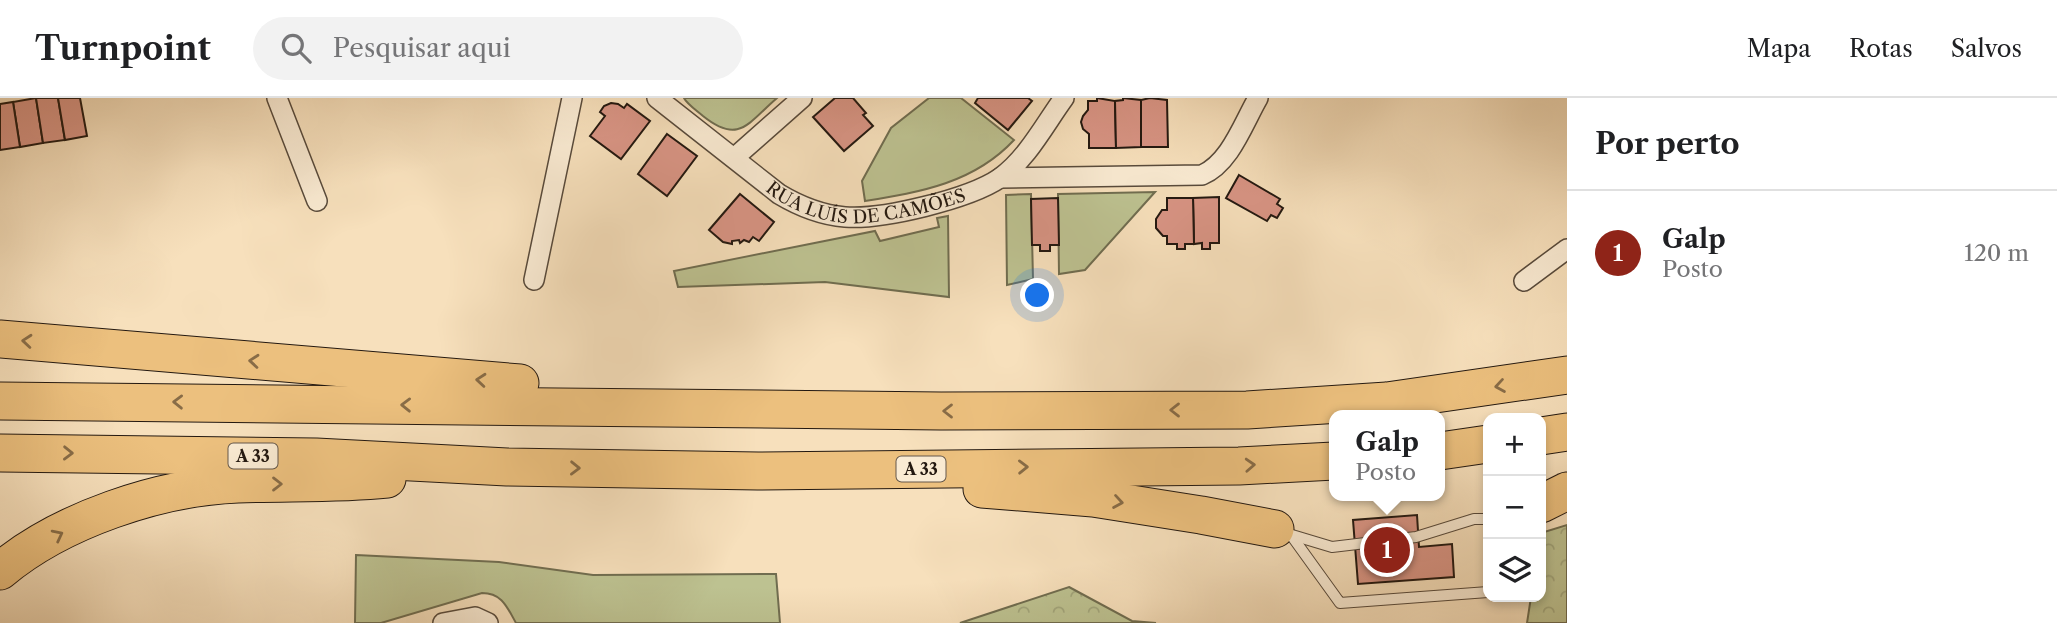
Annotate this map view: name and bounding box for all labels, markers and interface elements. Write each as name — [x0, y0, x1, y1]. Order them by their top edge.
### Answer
search box — [253, 17, 743, 80]
text: Turnpoint — [35, 28, 211, 69]
icon: search — [277, 29, 315, 67]
text: Pesquisar aqui — [333, 32, 511, 64]
text: Mapa — [1747, 34, 1811, 63]
text: Rotas — [1849, 34, 1913, 63]
text: Salvos — [1951, 34, 2022, 63]
text: Por perto — [1595, 125, 1740, 162]
street label: RUA LUÍS DE CAMÕES — [762, 177, 969, 228]
text: Galp — [1662, 223, 1726, 255]
text: 1 — [1613, 239, 1623, 267]
text: 120 m — [1964, 239, 2029, 267]
text: Posto — [1662, 255, 1723, 283]
your location — [1020, 278, 1054, 312]
one-way arrow — [22, 334, 33, 349]
one-way arrow — [248, 354, 259, 369]
one-way arrow — [475, 373, 486, 388]
one-way arrow — [1494, 378, 1506, 393]
one-way arrow — [173, 395, 184, 410]
one-way arrow — [400, 397, 411, 413]
one-way arrow — [1170, 402, 1180, 418]
one-way arrow — [942, 403, 953, 419]
popup — [1329, 410, 1445, 501]
map controls — [1483, 413, 1546, 602]
button: + — [1483, 413, 1546, 476]
text: Galp — [1355, 426, 1419, 458]
road number: A 33 — [229, 444, 278, 468]
one-way arrow — [63, 446, 74, 461]
road number: A 33 — [897, 456, 946, 482]
one-way arrow — [1245, 458, 1256, 473]
text: Posto — [1355, 458, 1416, 486]
one-way arrow — [570, 460, 581, 476]
one-way arrow — [1018, 460, 1029, 475]
one-way arrow — [272, 476, 282, 492]
button: − — [1483, 476, 1546, 539]
one-way arrow — [1113, 494, 1124, 509]
pin: 1 — [1364, 524, 1410, 576]
one-way arrow — [51, 529, 63, 543]
button: layers — [1483, 539, 1546, 602]

